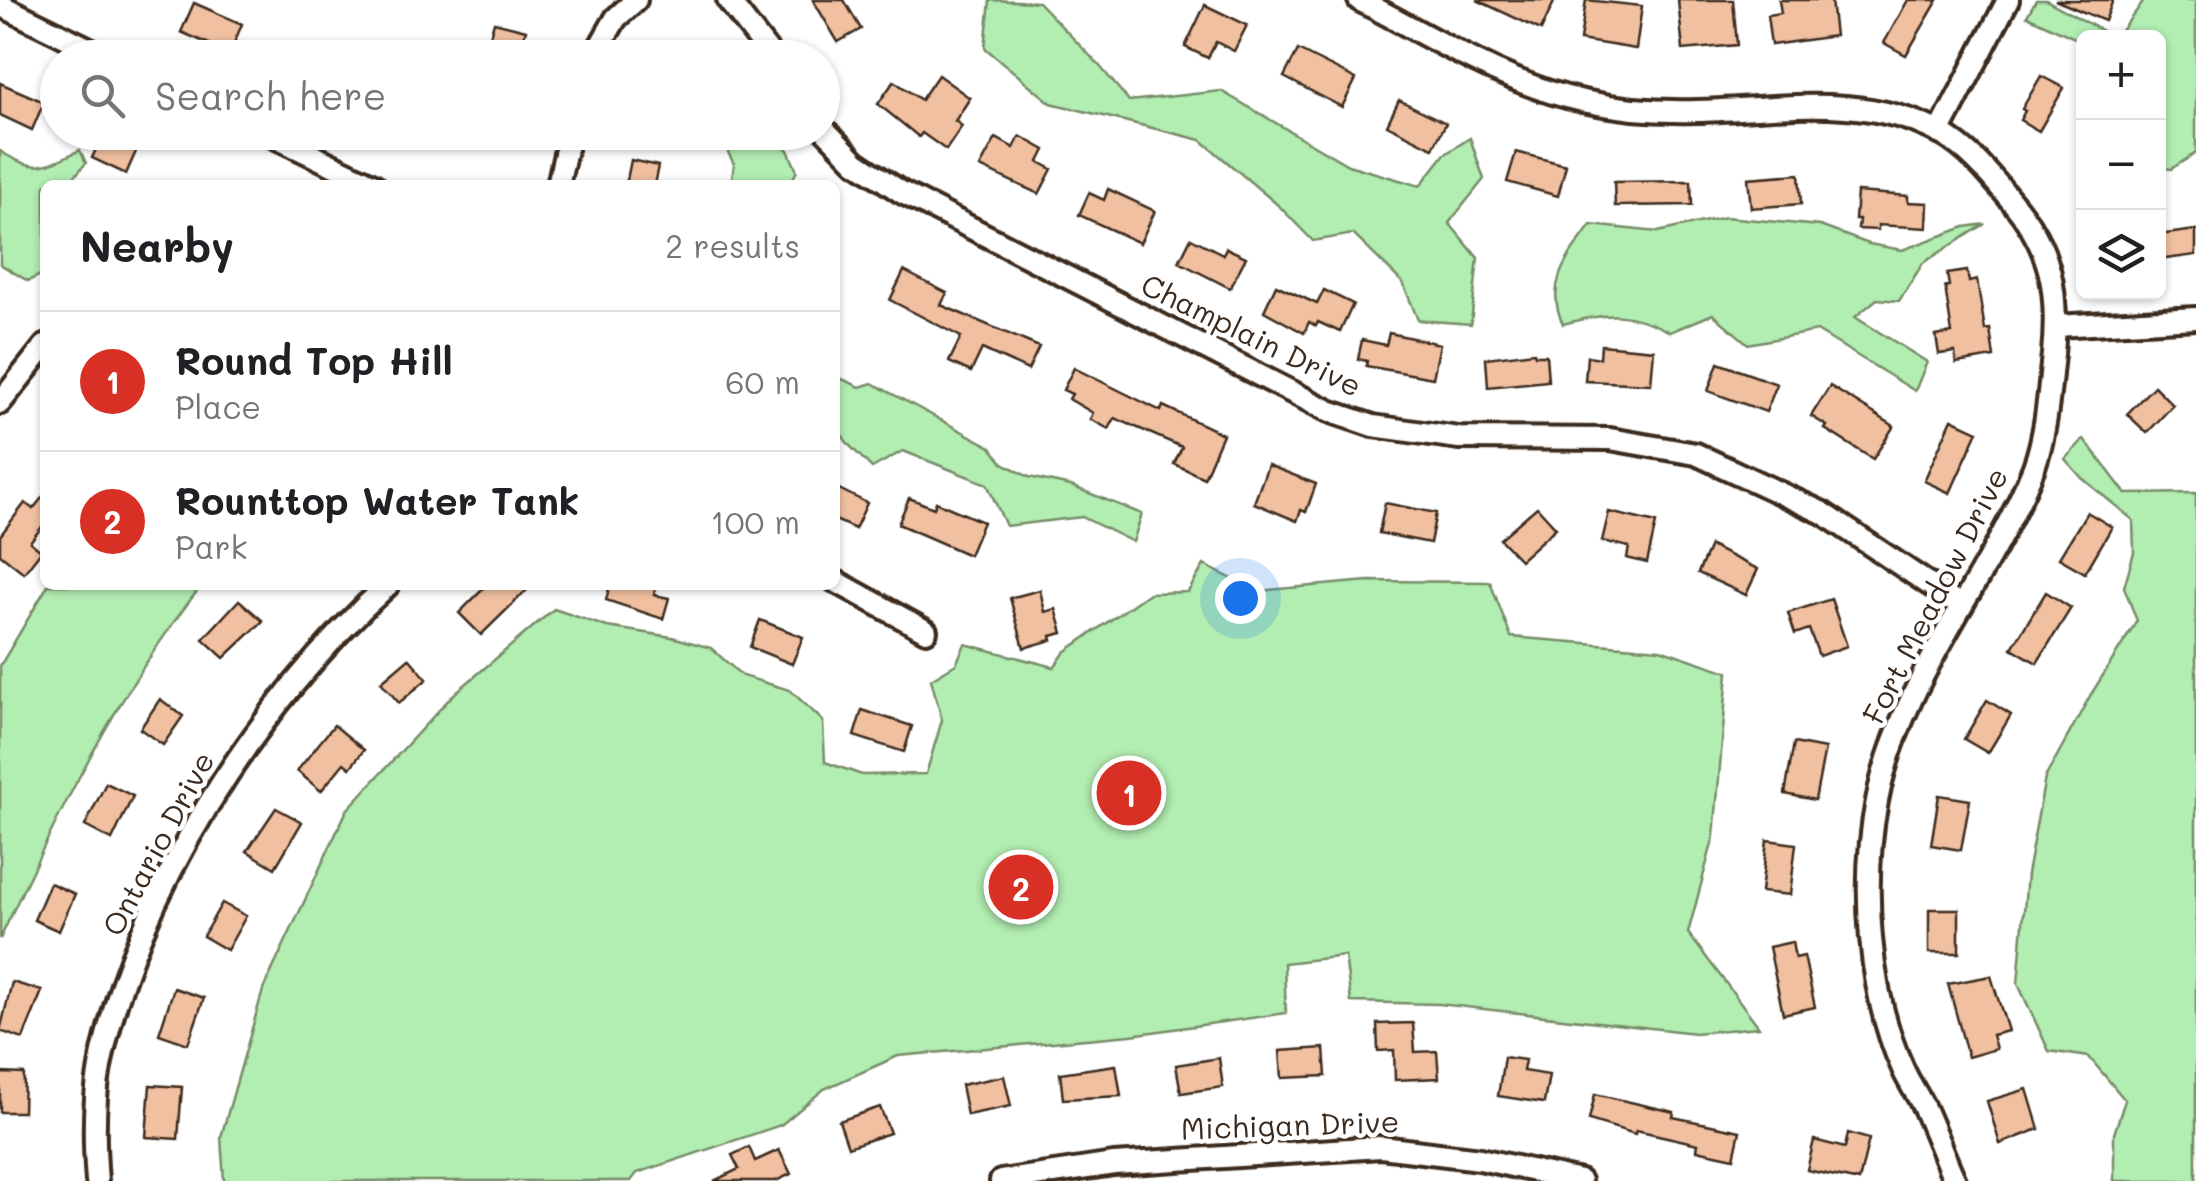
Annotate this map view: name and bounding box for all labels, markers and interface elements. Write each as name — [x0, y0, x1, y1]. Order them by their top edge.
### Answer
map controls — [2076, 30, 2166, 300]
button: + — [2076, 30, 2166, 120]
search box — [40, 40, 840, 150]
icon: search — [75, 68, 130, 123]
text: Search here — [155, 70, 386, 120]
button: − — [2076, 120, 2166, 210]
button: layers — [2076, 210, 2166, 300]
text: Nearby — [80, 218, 234, 273]
text: 2 results — [665, 224, 800, 266]
street label: Champlain Drive — [1135, 264, 1369, 405]
text: Round Top Hill — [175, 335, 453, 385]
text: 1 — [105, 360, 120, 402]
text: 60 m — [725, 360, 800, 402]
text: Place — [175, 385, 261, 427]
street label: Fort Meadow Drive — [1852, 460, 2016, 730]
text: Rounttop Water Tank — [175, 475, 579, 525]
text: 2 — [104, 500, 121, 542]
text: 100 m — [710, 500, 800, 542]
text: Park — [175, 525, 248, 567]
your location — [1215, 573, 1266, 624]
street label: Ontario Drive — [92, 744, 223, 942]
pin: 1 — [1096, 756, 1162, 830]
pin: 2 — [988, 850, 1054, 924]
street label: Michigan Drive — [1180, 1100, 1400, 1148]

